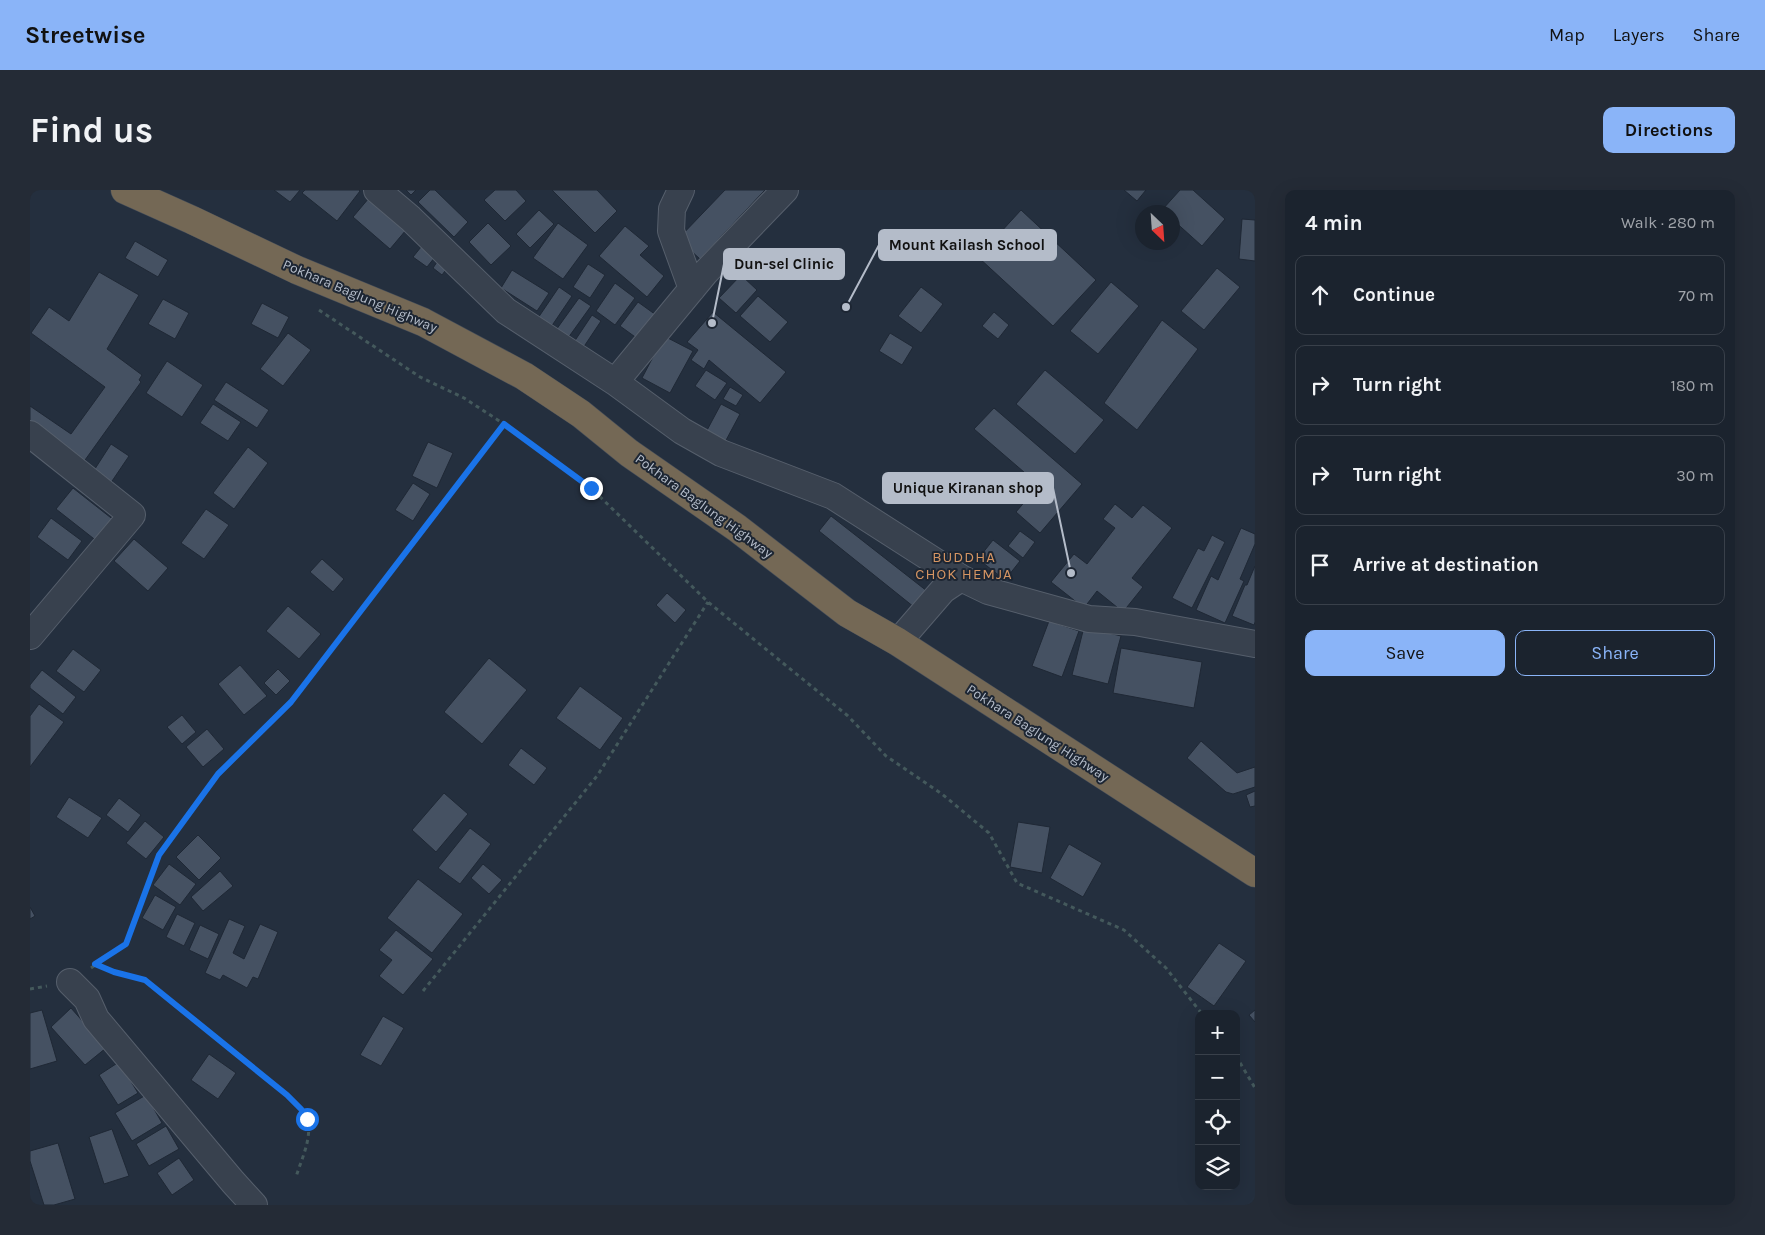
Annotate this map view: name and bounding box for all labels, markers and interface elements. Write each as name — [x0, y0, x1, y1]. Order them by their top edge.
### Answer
text: Streetwise — [25, 21, 146, 49]
text: Map — [1549, 24, 1585, 46]
text: Layers — [1613, 24, 1665, 46]
text: Share — [1693, 24, 1740, 46]
button: Directions — [1603, 107, 1735, 153]
text: Find us — [30, 110, 153, 151]
north arrow — [1135, 205, 1180, 250]
text: 4 min — [1305, 211, 1363, 235]
text: Walk · 280 m — [1621, 213, 1715, 232]
callout: Mount Kailash School — [879, 230, 1056, 260]
text: Mount Kailash School — [889, 236, 1045, 254]
callout: Dun-sel Clinic — [724, 249, 844, 279]
text: Dun-sel Clinic — [734, 255, 834, 273]
street label: Pokhara Baglung Highway — [280, 256, 440, 336]
icon: ahead — [1306, 281, 1334, 309]
text: Continue — [1353, 284, 1435, 306]
text: 70 m — [1678, 286, 1714, 305]
icon: right — [1306, 371, 1334, 399]
text: Turn right — [1353, 374, 1442, 396]
text: 180 m — [1671, 376, 1714, 395]
street label: Pokhara Baglung Highway — [632, 450, 777, 562]
icon: right — [1306, 461, 1334, 489]
text: Turn right — [1353, 464, 1442, 486]
text: 30 m — [1676, 466, 1714, 485]
callout: Unique Kiranan shop — [883, 473, 1053, 503]
route end — [580, 477, 603, 500]
text: Unique Kiranan shop — [893, 479, 1043, 497]
district label: BUDDHA CHOK HEMJA — [915, 548, 1013, 583]
icon: arrive — [1306, 551, 1334, 579]
text: Arrive at destination — [1353, 554, 1539, 576]
button: Save — [1305, 630, 1505, 676]
button: Share — [1515, 630, 1715, 676]
street label: Pokhara Baglung Highway — [964, 681, 1113, 786]
map controls — [1195, 1010, 1240, 1190]
button: + — [1195, 1010, 1240, 1055]
button: − — [1195, 1055, 1240, 1100]
button: locate — [1195, 1100, 1240, 1145]
route start — [296, 1108, 319, 1131]
button: layers — [1195, 1145, 1240, 1190]

